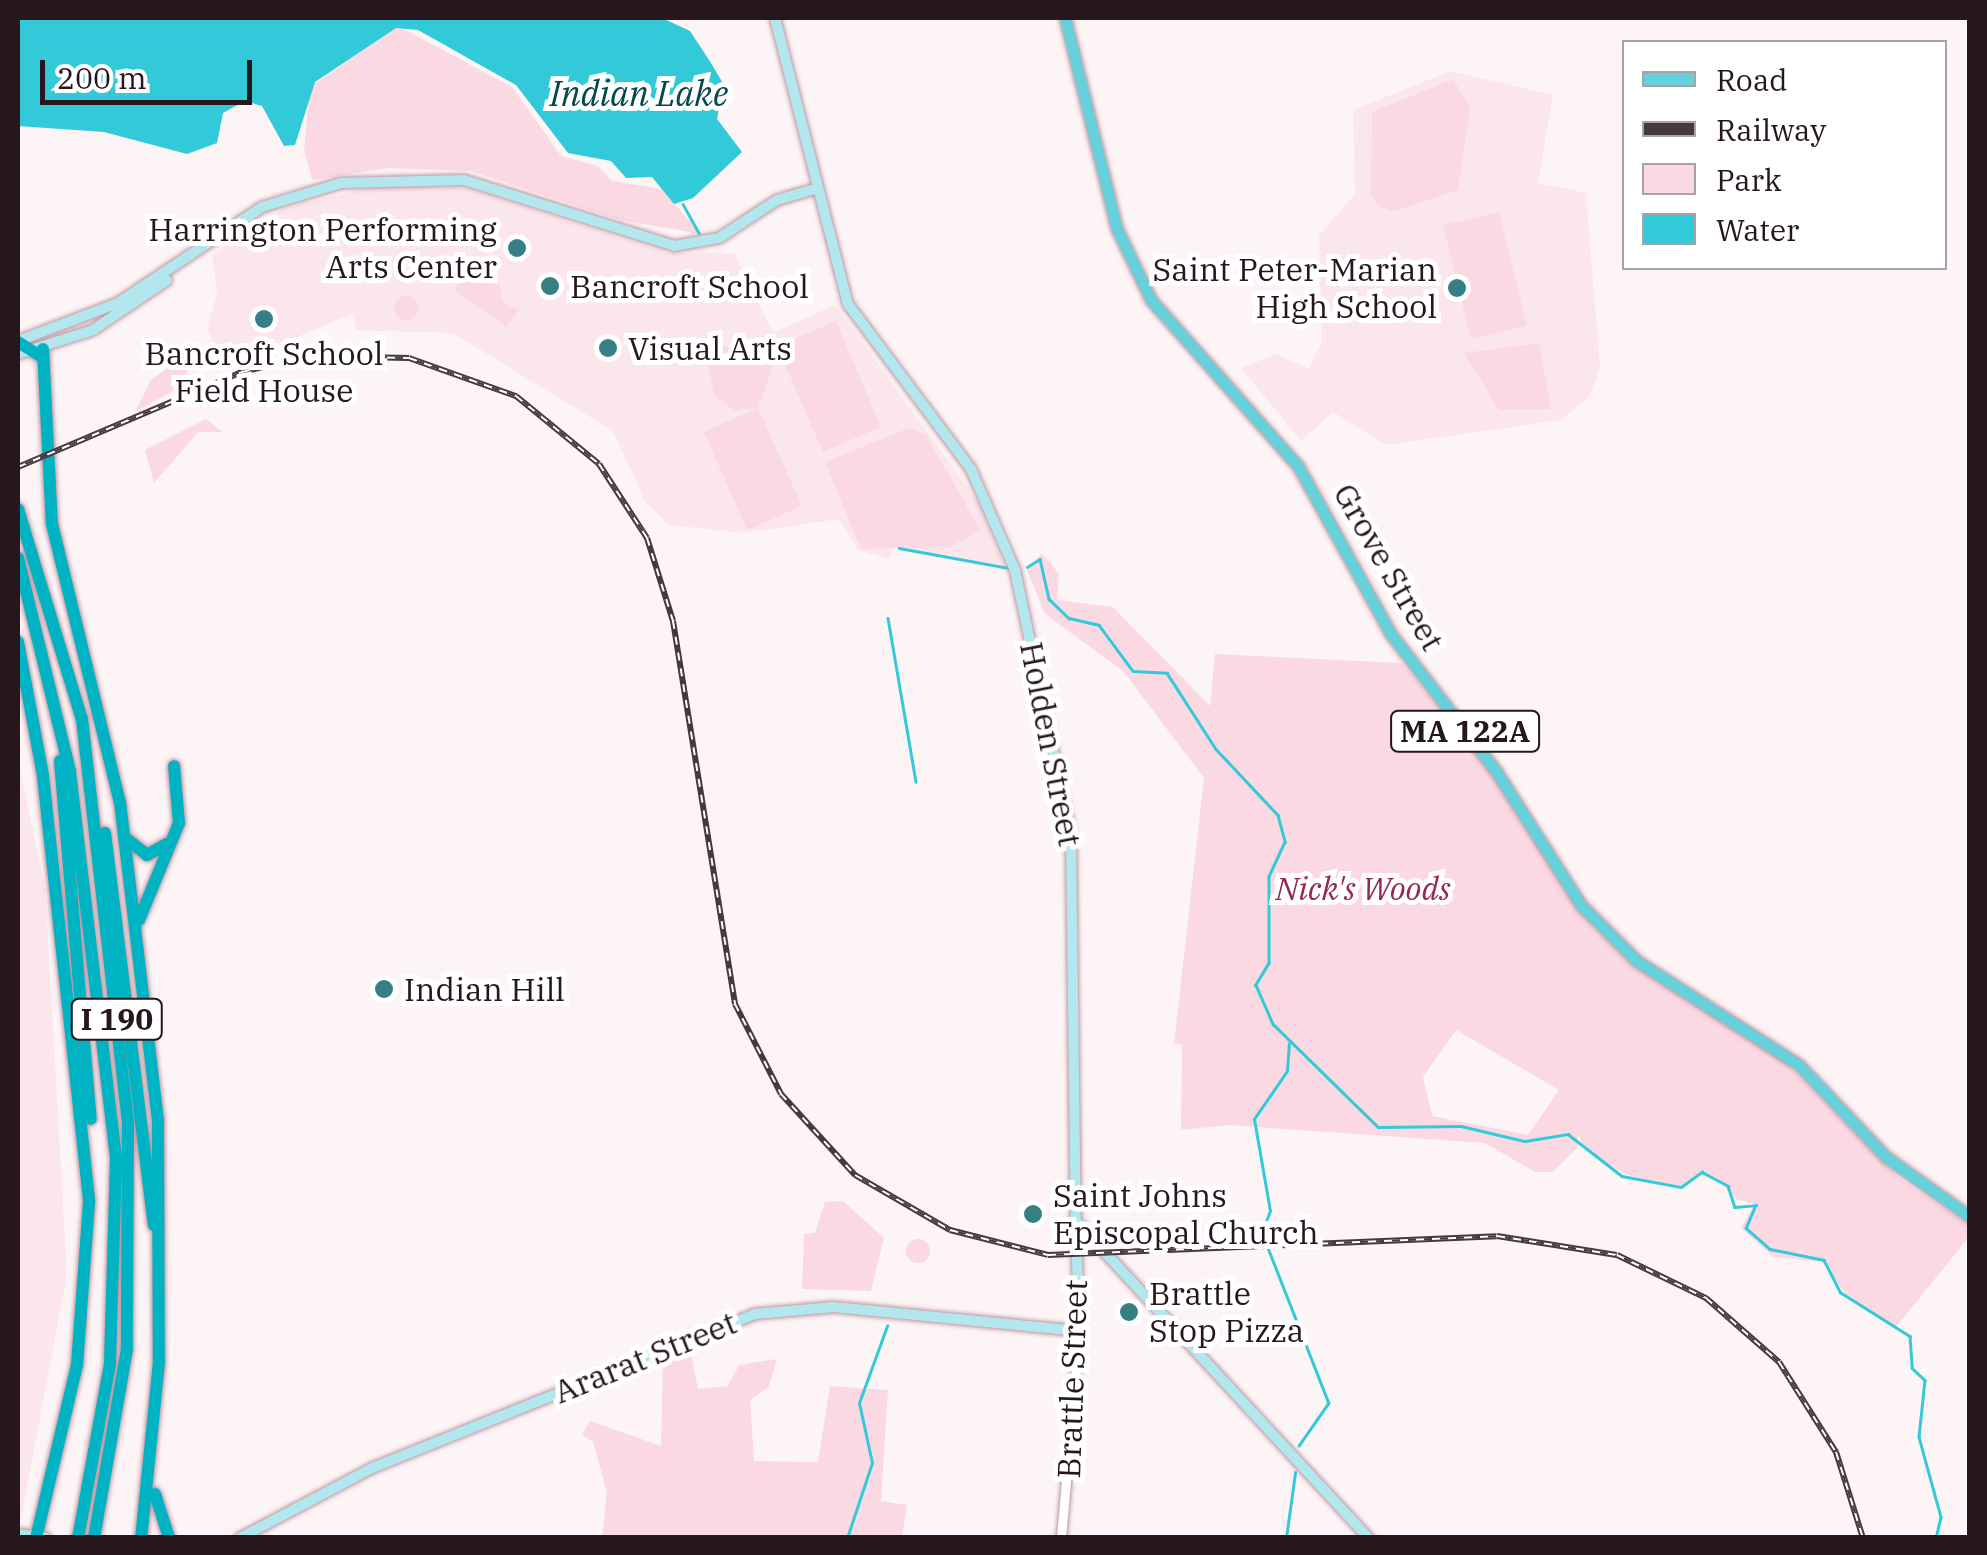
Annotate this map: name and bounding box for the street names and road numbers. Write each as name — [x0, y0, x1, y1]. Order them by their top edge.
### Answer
street label: Grove Street — [1326, 477, 1452, 657]
street label: Holden Street — [1012, 639, 1090, 849]
road number: MA 122A — [1390, 706, 1540, 756]
road number: I 190 — [70, 994, 164, 1044]
street label: Brattle Street — [1049, 1279, 1095, 1479]
street label: Ararat Street — [548, 1303, 742, 1411]

